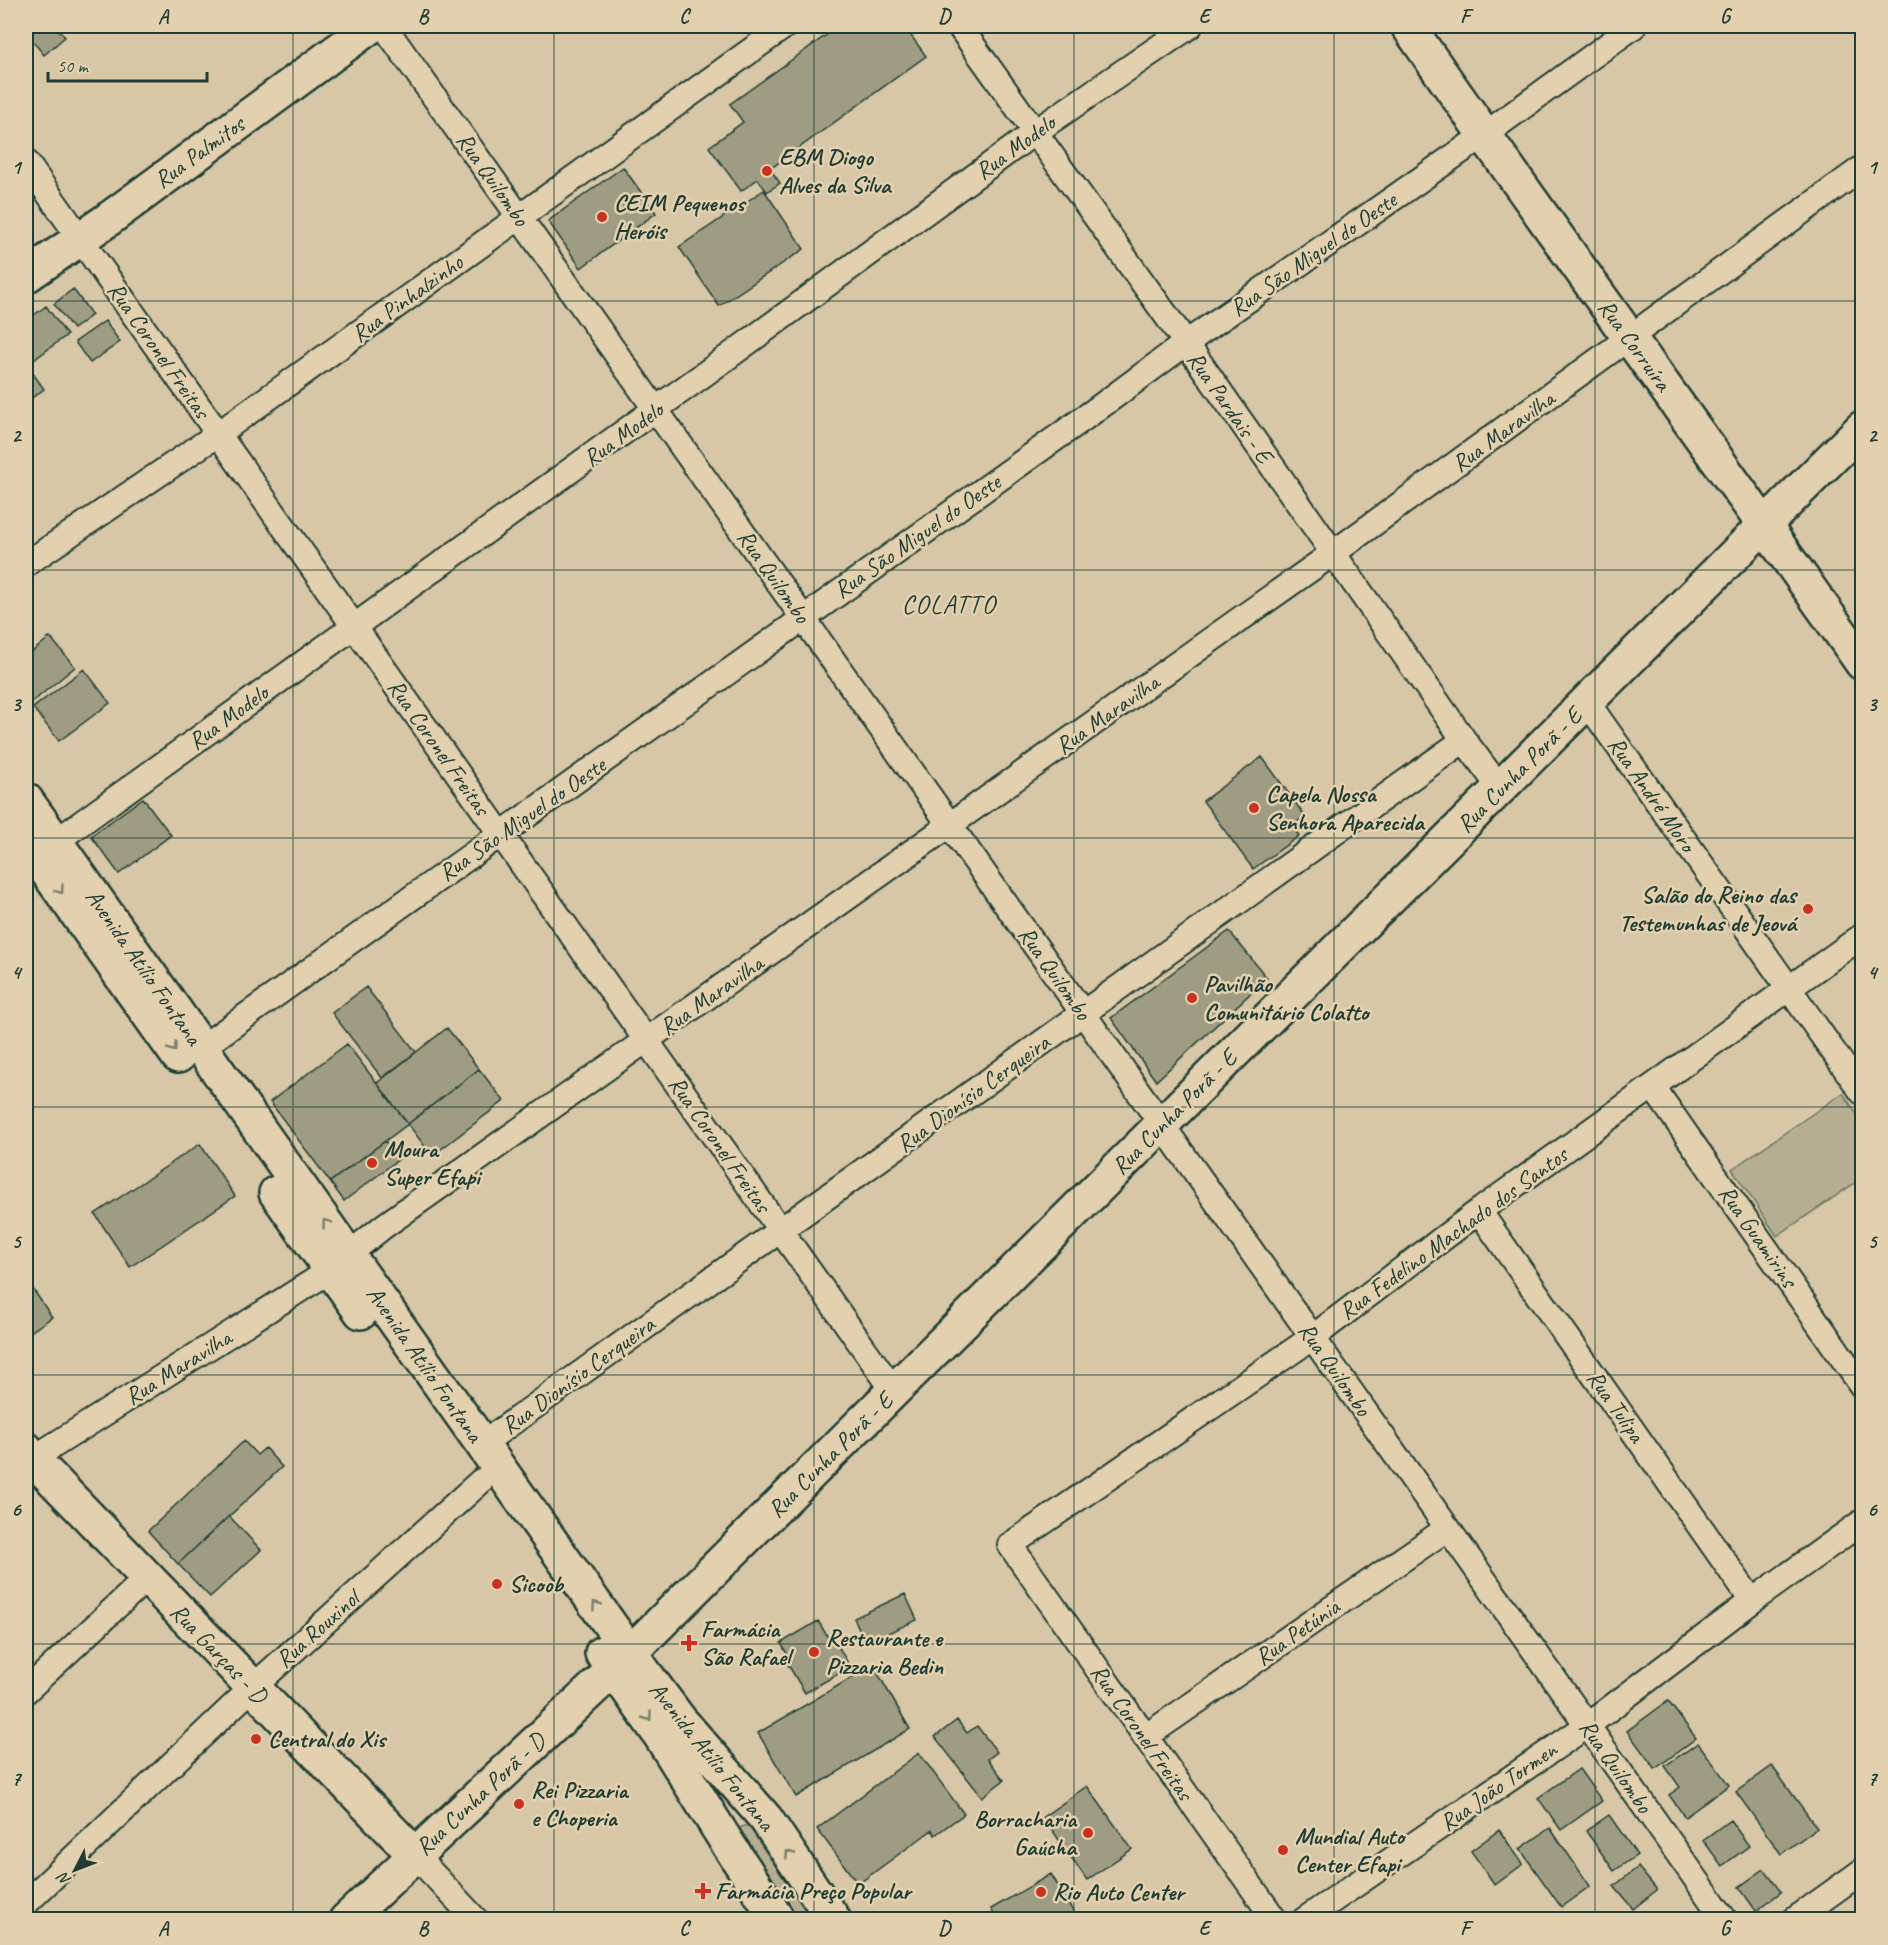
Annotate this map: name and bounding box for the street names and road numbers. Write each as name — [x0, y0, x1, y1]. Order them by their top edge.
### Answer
street label: Rua Modelo — [969, 106, 1063, 186]
street label: Rua Palmitos — [148, 108, 252, 195]
street label: Rua Quilombo — [450, 126, 537, 233]
street label: Rua São Miguel do Oeste — [1224, 184, 1404, 323]
street label: Rua Pinhalzinho — [345, 247, 470, 349]
street label: Rua Coronel Freitas — [101, 276, 218, 425]
street label: Rua Corruíra — [1592, 293, 1679, 398]
street label: Rua Pardais - E — [1180, 345, 1281, 471]
street label: Rua Maravilha — [1446, 382, 1562, 478]
street label: Rua Modelo — [577, 393, 671, 473]
street label: Rua São Miguel do Oeste — [828, 466, 1008, 605]
street label: Rua Quilombo — [731, 523, 818, 630]
street label: Rua Maravilha — [1049, 666, 1167, 761]
street label: Rua Coronel Freitas — [381, 673, 498, 822]
street label: Rua Modelo — [182, 676, 276, 756]
street label: Rua Cunha Porã - E — [1450, 699, 1590, 839]
street label: Rua André Moro — [1601, 731, 1704, 859]
street label: Rua São Miguel do Oeste — [433, 749, 613, 888]
street label: Avenida Atílio Fontana — [79, 883, 210, 1052]
street label: Rua Quilombo — [1012, 920, 1099, 1027]
street label: Rua Maravilha — [653, 947, 771, 1042]
street label: Rua Dionísio Cerqueira — [890, 1026, 1057, 1159]
street label: Rua Cunha Porã - E — [1105, 1041, 1245, 1181]
street label: Rua Coronel Freitas — [662, 1070, 779, 1219]
street label: Rua Fedelino Machado dos Santos — [1333, 1139, 1575, 1326]
street label: Rua Guamirins — [1712, 1179, 1806, 1295]
street label: Avenida Atílio Fontana — [360, 1280, 491, 1449]
street label: Rua Dionísio Cerqueira — [495, 1308, 662, 1441]
street label: Rua Quilombo — [1292, 1316, 1379, 1423]
street label: Rua Maravilha — [119, 1321, 239, 1412]
street label: Rua Tulipa — [1580, 1364, 1652, 1449]
street label: Rua Cunha Porã - E — [761, 1384, 901, 1524]
street label: Rua Rouxinol — [269, 1581, 368, 1674]
street label: Rua Petúnia — [1249, 1591, 1346, 1672]
street label: Rua Garças - D — [164, 1597, 276, 1711]
street label: Rua Coronel Freitas — [1084, 1658, 1201, 1807]
street label: Avenida Atílio Fontana — [643, 1675, 782, 1838]
street label: Rua Quilombo — [1573, 1713, 1660, 1820]
street label: Rua Cunha Porã - D — [409, 1725, 553, 1862]
street label: Rua João Tormen — [1433, 1734, 1564, 1837]

